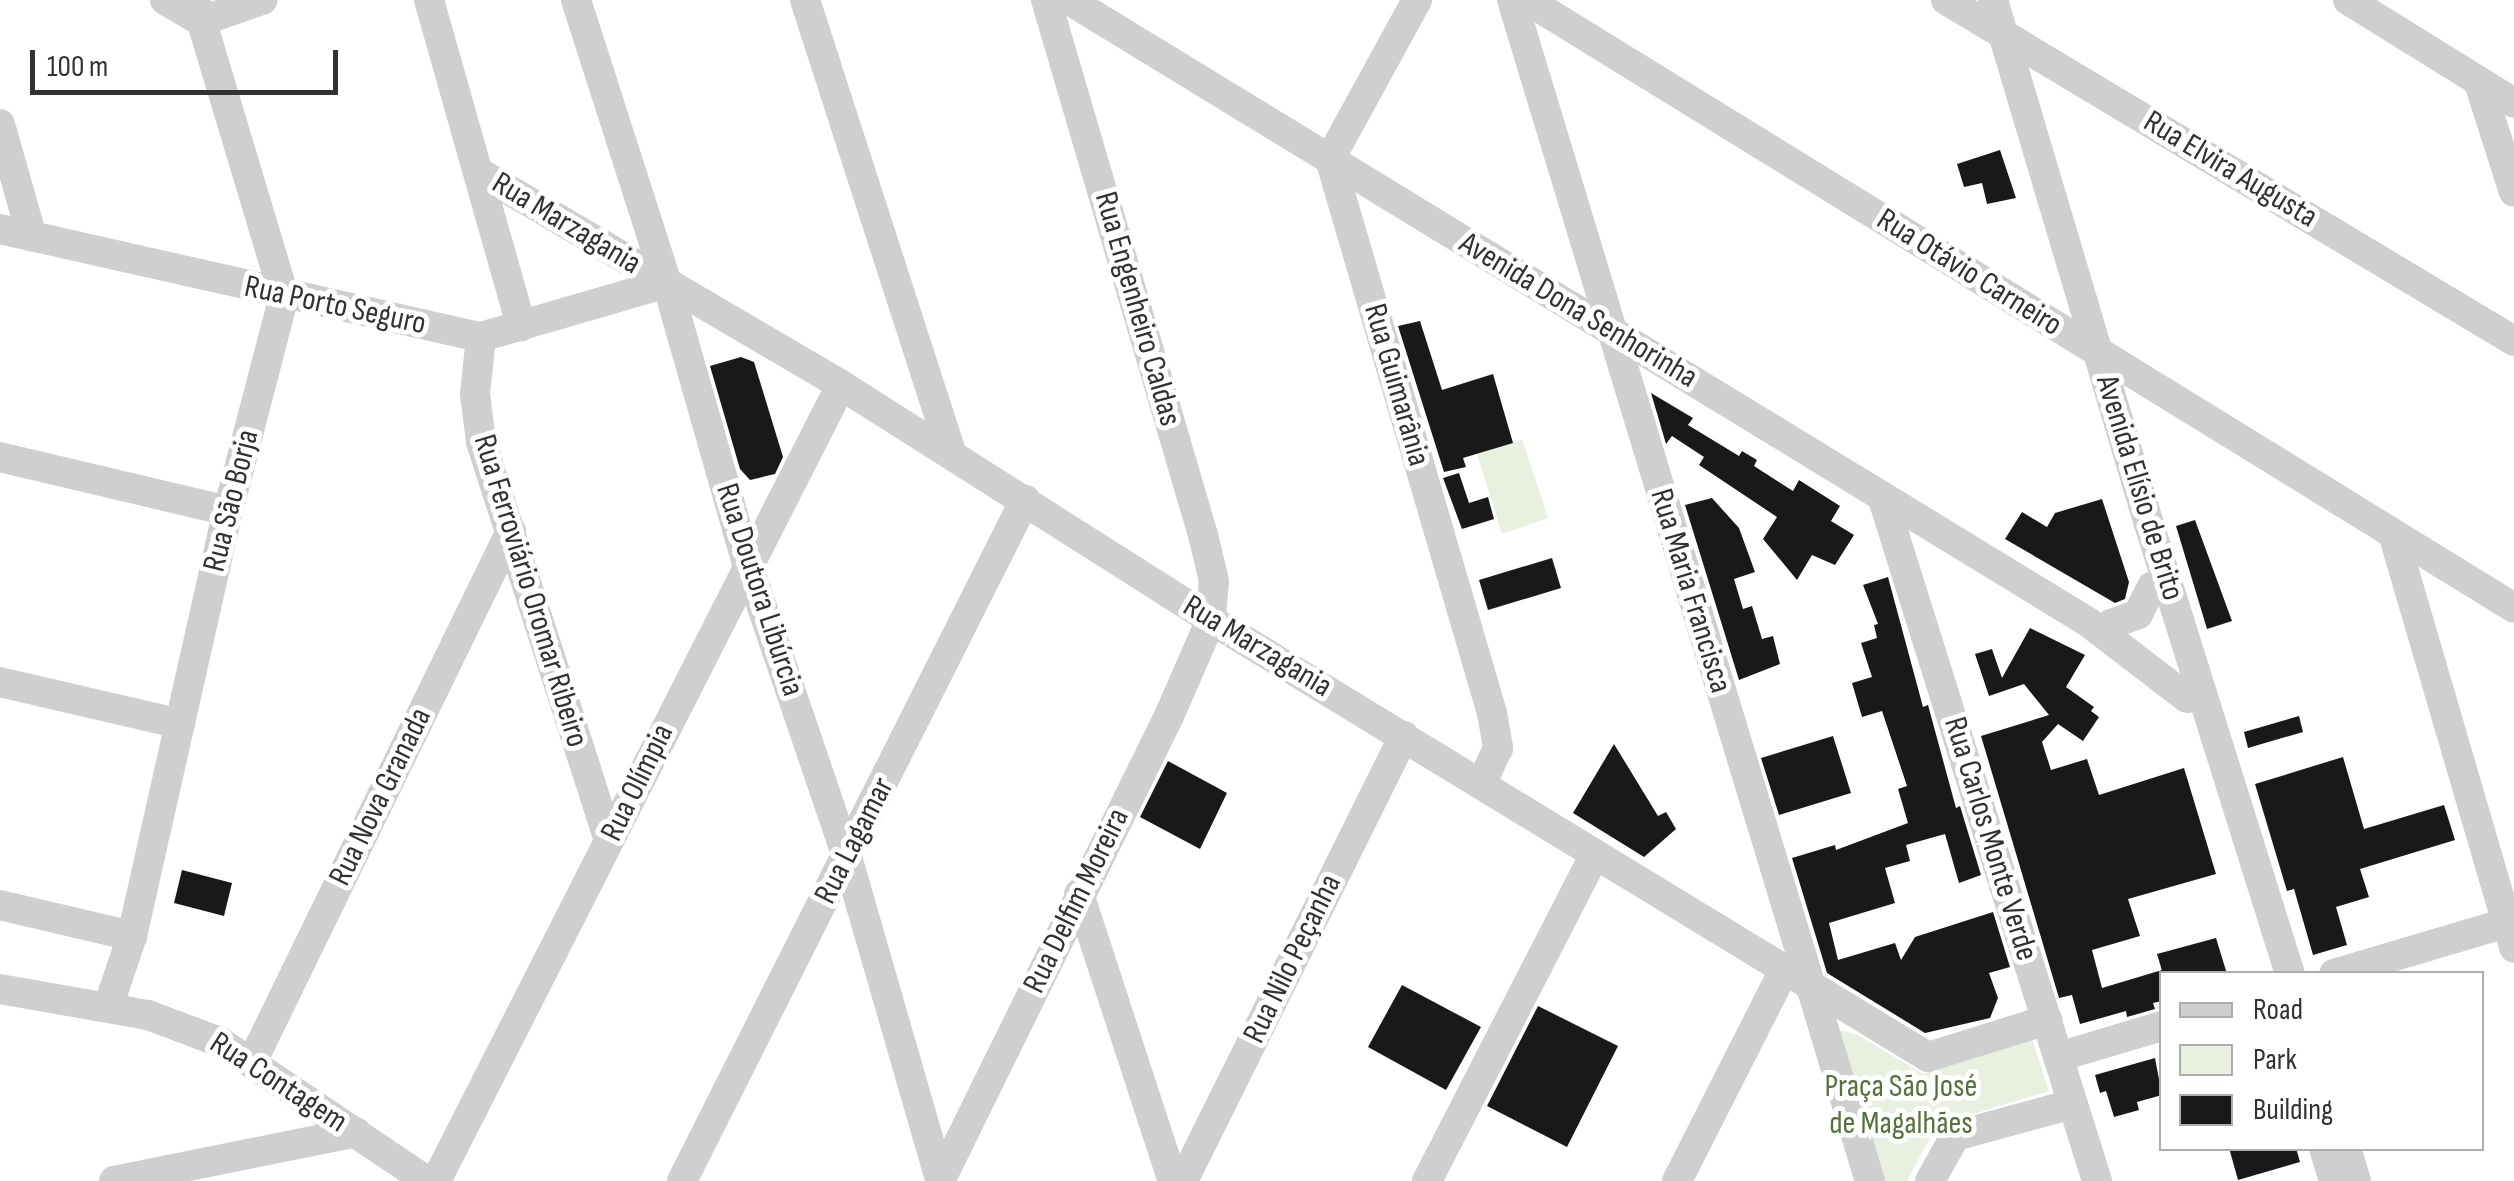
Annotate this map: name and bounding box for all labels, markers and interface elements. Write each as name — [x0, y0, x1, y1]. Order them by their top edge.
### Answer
scale bar — [35, 30, 342, 92]
text: 100 m — [47, 49, 108, 85]
street label: Rua Elvira Augusta — [2136, 103, 2324, 237]
street label: Rua Marzagania — [485, 165, 647, 283]
street label: Rua Engenheiro Caldas — [1085, 188, 1189, 430]
street label: Rua Otávio Carneiro — [1869, 201, 2069, 345]
street label: Avenida Dona Senhorinha — [1452, 225, 1704, 397]
street label: Rua Porto Seguro — [241, 268, 429, 344]
street label: Rua Guimarânia — [1355, 300, 1437, 470]
street label: Avenida Elísio de Brito — [2087, 371, 2191, 605]
street label: Rua São Borja — [196, 426, 268, 576]
street label: Rua Ferroviário Oromar Ribeiro — [464, 430, 596, 752]
street label: Rua Doutora Libúrcia — [707, 479, 811, 701]
street label: Rua Maria Francisca — [1641, 484, 1739, 698]
street label: Rua Marzagania — [1176, 588, 1338, 706]
street label: Rua Nova Granada — [321, 702, 441, 892]
street label: Rua Carlos Monte Verde — [1935, 713, 2045, 965]
street label: Rua Olímpia — [593, 718, 683, 848]
street label: Rua Lagamar — [807, 771, 903, 911]
street label: Rua Delfim Moreira — [1016, 802, 1138, 1000]
street label: Rua Nilo Peçanha — [1236, 868, 1350, 1050]
legend — [2159, 971, 2484, 1151]
text: Road — [2253, 992, 2303, 1028]
street label: Rua Contagem — [202, 1024, 354, 1142]
text: Park — [2253, 1042, 2297, 1078]
park label: Praça São José de Magalhães — [1825, 1069, 1977, 1144]
text: Building — [2253, 1092, 2333, 1128]

